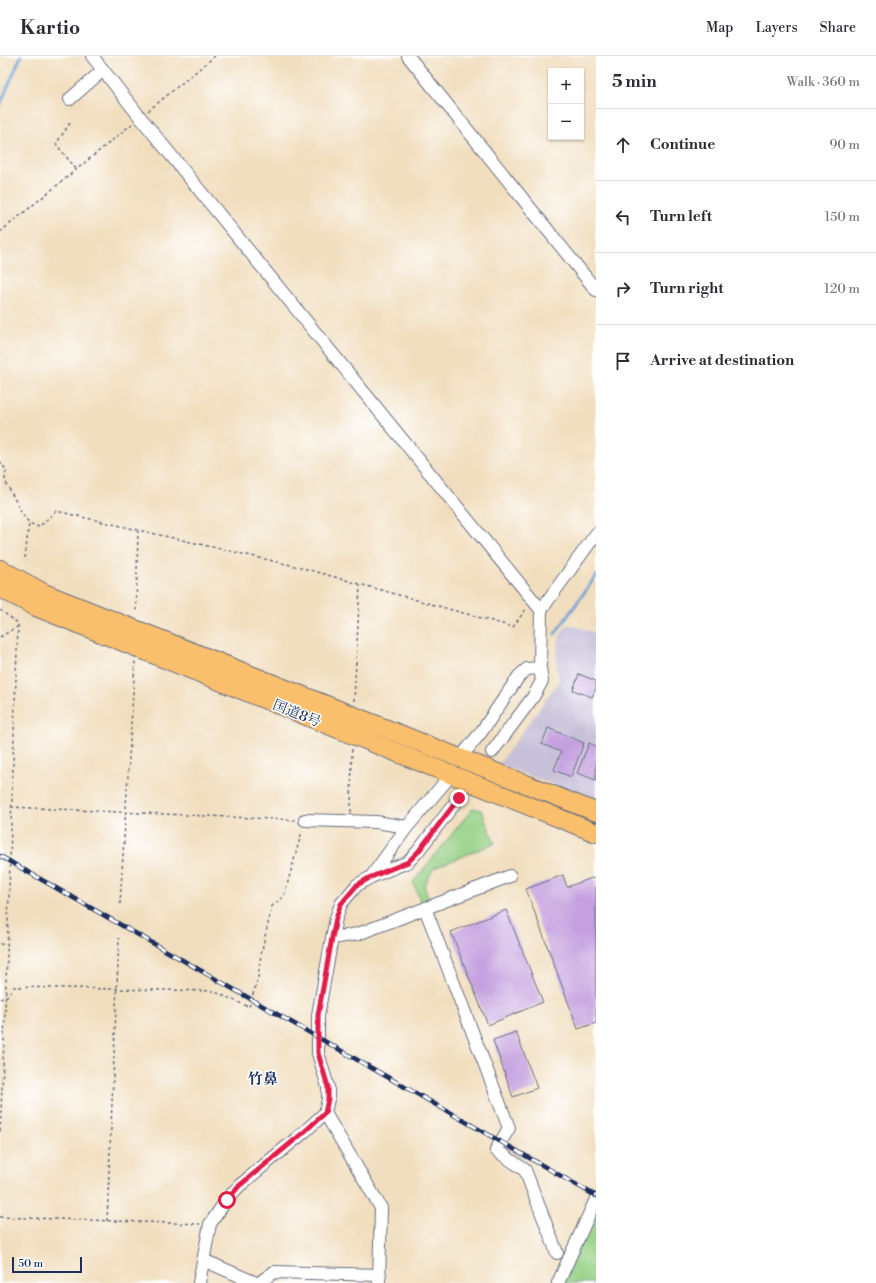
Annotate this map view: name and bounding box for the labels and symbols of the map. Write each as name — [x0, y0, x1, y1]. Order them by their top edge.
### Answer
street label: 国道8号 — [270, 696, 323, 732]
route end — [450, 789, 468, 807]
district label: 竹鼻 — [248, 1070, 278, 1089]
route start — [218, 1191, 236, 1209]
scale bar — [12, 1255, 82, 1274]

